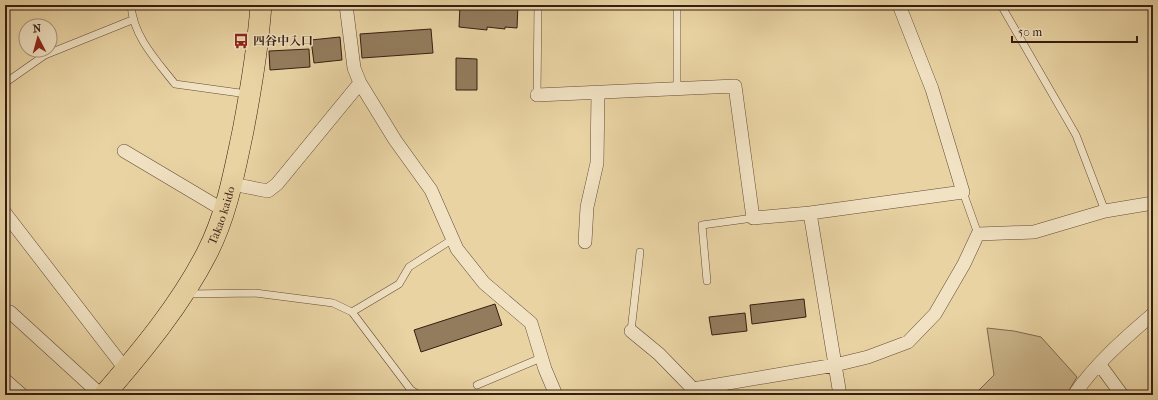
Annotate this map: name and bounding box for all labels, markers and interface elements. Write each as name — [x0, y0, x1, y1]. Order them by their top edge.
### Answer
north arrow — [18, 18, 58, 58]
scale bar — [1012, 18, 1137, 44]
text: N — [32, 22, 42, 35]
text: 50 m — [1018, 25, 1042, 39]
bus stop icon: 四谷中入口 — [232, 32, 250, 50]
place label: 四谷中入口 — [253, 34, 313, 48]
street label: Takao kaido — [205, 185, 238, 247]

